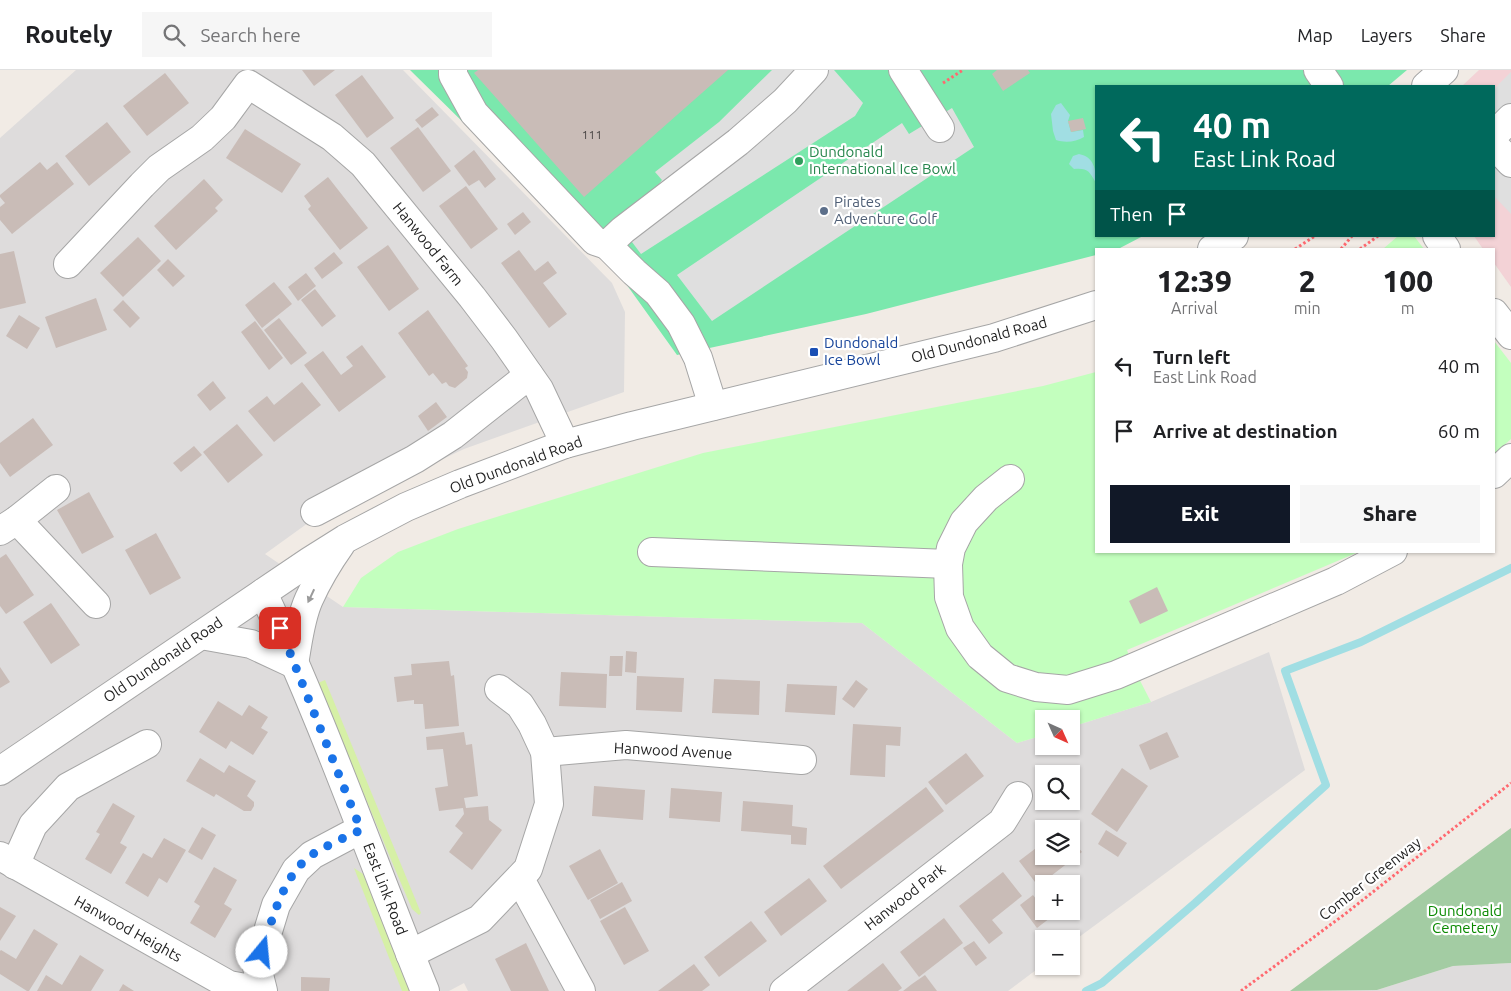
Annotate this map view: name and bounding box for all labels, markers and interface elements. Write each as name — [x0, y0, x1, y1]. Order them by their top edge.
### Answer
search box — [142, 12, 492, 57]
text: Routely — [25, 21, 112, 48]
icon: search — [160, 21, 188, 49]
text: Search here — [200, 24, 301, 46]
text: Map — [1297, 25, 1333, 45]
text: Layers — [1361, 25, 1412, 45]
text: Share — [1440, 25, 1486, 45]
icon: left — [1110, 105, 1175, 170]
text: 40 m — [1193, 105, 1271, 145]
house number: 111 — [582, 128, 602, 141]
place label: Dundonald International Ice Bowl — [809, 143, 956, 177]
text: East Link Road — [1193, 146, 1336, 171]
marker: Dundonald International Ice Bowl — [793, 155, 805, 167]
place label: Pirates Adventure Golf — [834, 193, 937, 227]
street label: Hanwood Farm — [390, 199, 467, 289]
icon: arrive — [1163, 200, 1191, 228]
text: Then — [1110, 203, 1153, 225]
marker: Pirates Adventure Golf — [818, 205, 830, 217]
text: 12:39 — [1157, 264, 1232, 298]
text: 2 — [1299, 264, 1316, 298]
text: 100 — [1382, 264, 1433, 298]
text: Arrival — [1171, 299, 1218, 317]
text: min — [1294, 299, 1321, 317]
text: m — [1401, 299, 1415, 317]
street label: Old Dundonald Road — [909, 313, 1049, 366]
place label: Dundonald Ice Bowl — [824, 334, 898, 368]
marker: Dundonald Ice Bowl — [808, 346, 820, 358]
text: Turn left — [1153, 346, 1231, 368]
icon: left — [1110, 352, 1138, 380]
text: 40 m — [1438, 355, 1480, 377]
text: East Link Road — [1153, 368, 1257, 386]
icon: arrive — [1110, 417, 1138, 445]
text: Arrive at destination — [1153, 420, 1338, 442]
text: 60 m — [1438, 420, 1480, 442]
street label: Old Dundonald Road — [447, 433, 585, 496]
button: Exit — [1110, 485, 1290, 543]
button: Share — [1300, 485, 1480, 543]
one-way arrow — [307, 589, 315, 603]
pin — [259, 607, 301, 649]
street label: Old Dundonald Road — [100, 613, 226, 706]
icon: arrive — [266, 614, 294, 642]
north arrow — [1035, 710, 1080, 755]
map controls — [1035, 710, 1080, 975]
street label: Hanwood Avenue — [613, 739, 733, 762]
button: search — [1035, 765, 1080, 810]
button: layers — [1035, 820, 1080, 865]
street label: Comber Greenway — [1315, 834, 1424, 924]
street label: East Link Road — [360, 840, 411, 937]
street label: Hanwood Park — [861, 860, 949, 933]
button: + — [1035, 875, 1080, 920]
street label: Hanwood Heights — [72, 892, 185, 965]
park label: Dundonald Cemetery — [1428, 902, 1502, 936]
position arrow — [235, 925, 287, 977]
button: − — [1035, 930, 1080, 975]

